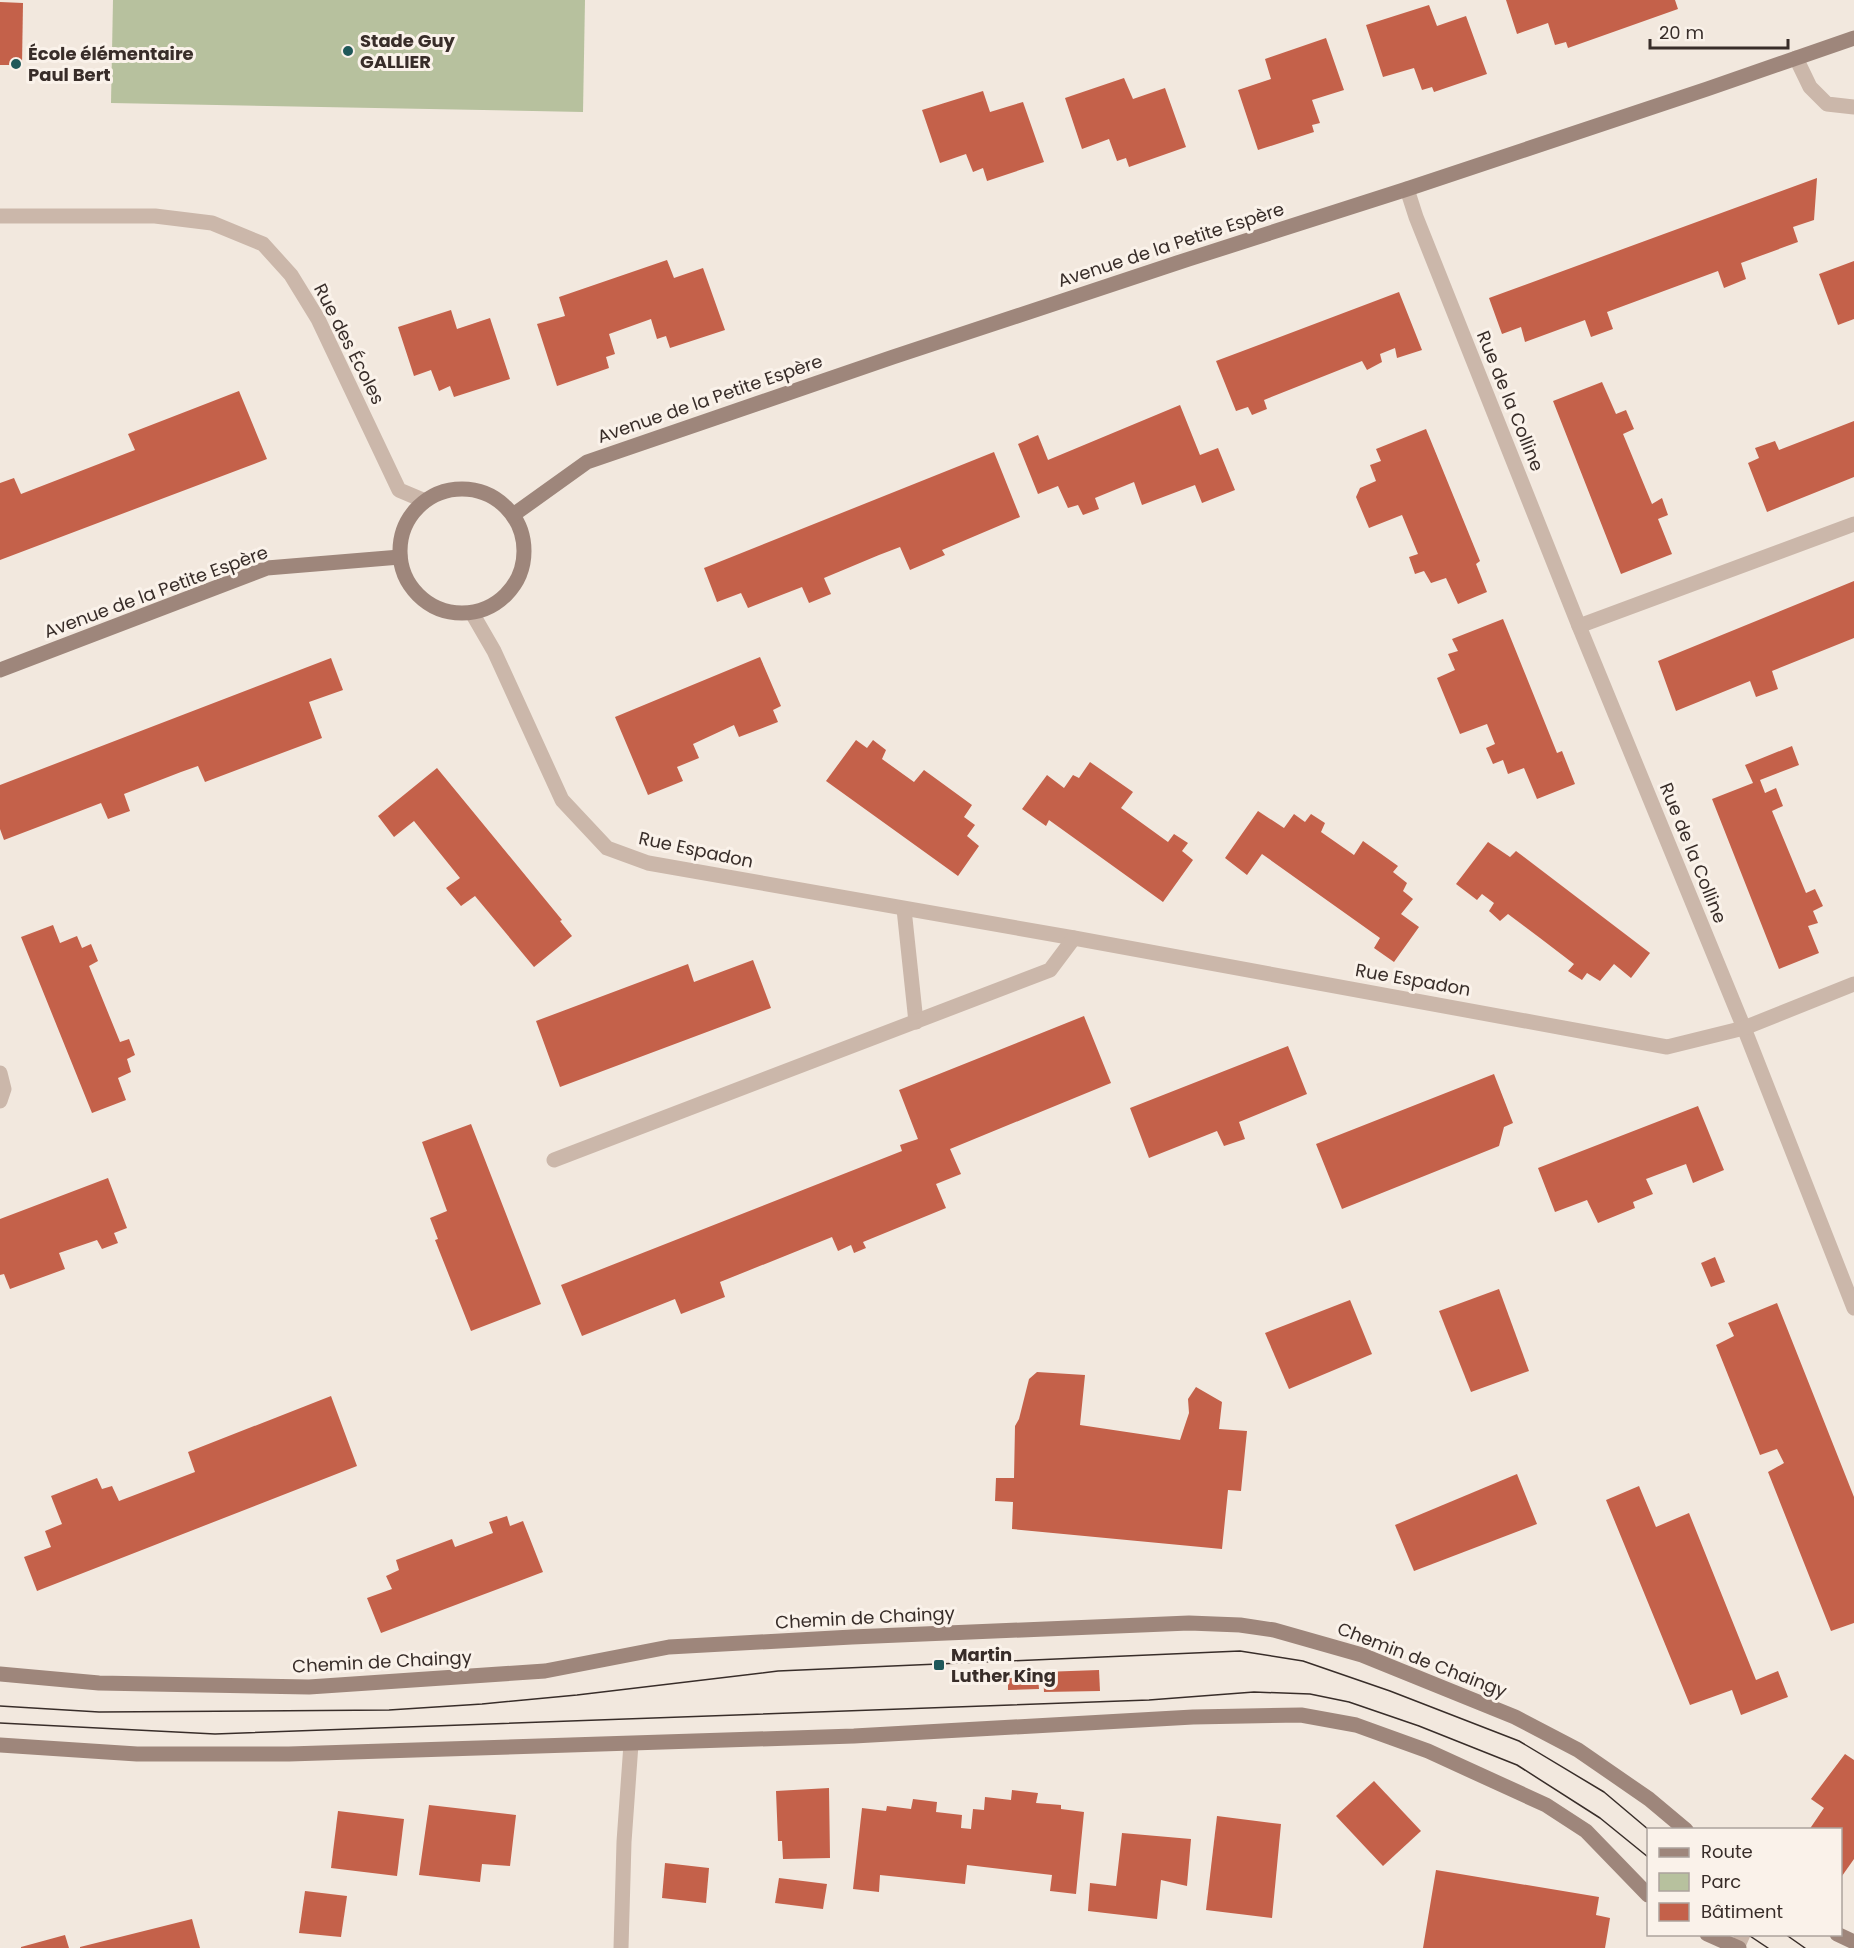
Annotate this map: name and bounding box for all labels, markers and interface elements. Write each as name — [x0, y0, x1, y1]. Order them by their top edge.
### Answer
scale bar — [1650, 12, 1788, 50]
text: 20 m — [1659, 20, 1704, 45]
place label: Stade Guy GALLIER — [360, 28, 456, 74]
place label: École élémentaire Paul Bert — [28, 41, 194, 87]
marker: Stade Guy GALLIER — [341, 44, 355, 58]
marker: École élémentaire Paul Bert — [9, 57, 23, 71]
street label: Avenue de la Petite Espère — [1054, 196, 1287, 293]
street label: Rue des Écoles — [308, 279, 391, 409]
street label: Rue de la Colline — [1471, 327, 1550, 475]
street label: Avenue de la Petite Espère — [594, 348, 826, 449]
street label: Avenue de la Petite Espère — [40, 539, 271, 644]
street label: Rue de la Colline — [1654, 779, 1733, 927]
street label: Rue Espadon — [636, 825, 756, 874]
street label: Rue Espadon — [1353, 957, 1473, 1002]
street label: Chemin de Chaingy — [775, 1600, 955, 1635]
street label: Chemin de Chaingy — [1334, 1616, 1511, 1703]
place label: Martin Luther King — [951, 1642, 1056, 1688]
street label: Chemin de Chaingy — [292, 1644, 472, 1679]
marker: Martin Luther King — [932, 1658, 946, 1672]
legend — [1647, 1828, 1842, 1936]
text: Route — [1701, 1839, 1753, 1864]
text: Parc — [1701, 1869, 1741, 1894]
text: Bâtiment — [1701, 1899, 1783, 1924]

